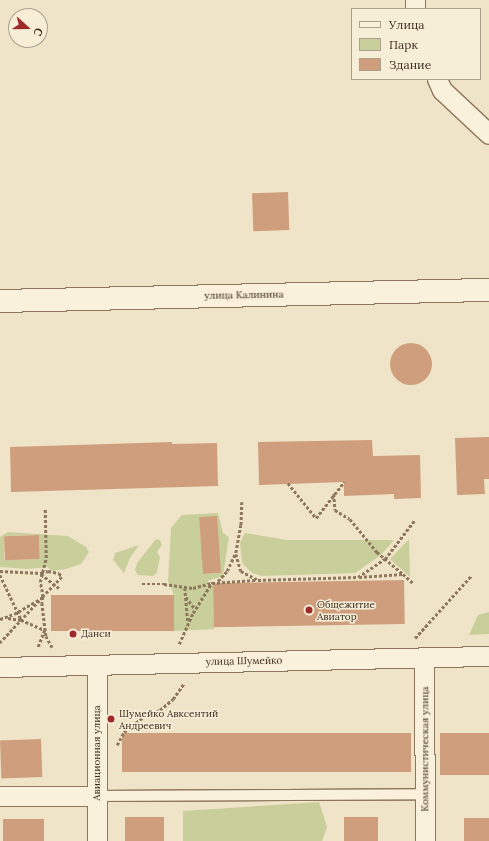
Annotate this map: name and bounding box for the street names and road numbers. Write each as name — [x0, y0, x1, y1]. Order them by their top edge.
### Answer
street label: улица Калинина — [204, 288, 284, 302]
street label: улица Шумейко — [206, 654, 282, 668]
street label: Коммунистическая улица — [419, 686, 431, 812]
street label: Авиационная улица — [91, 705, 103, 801]

